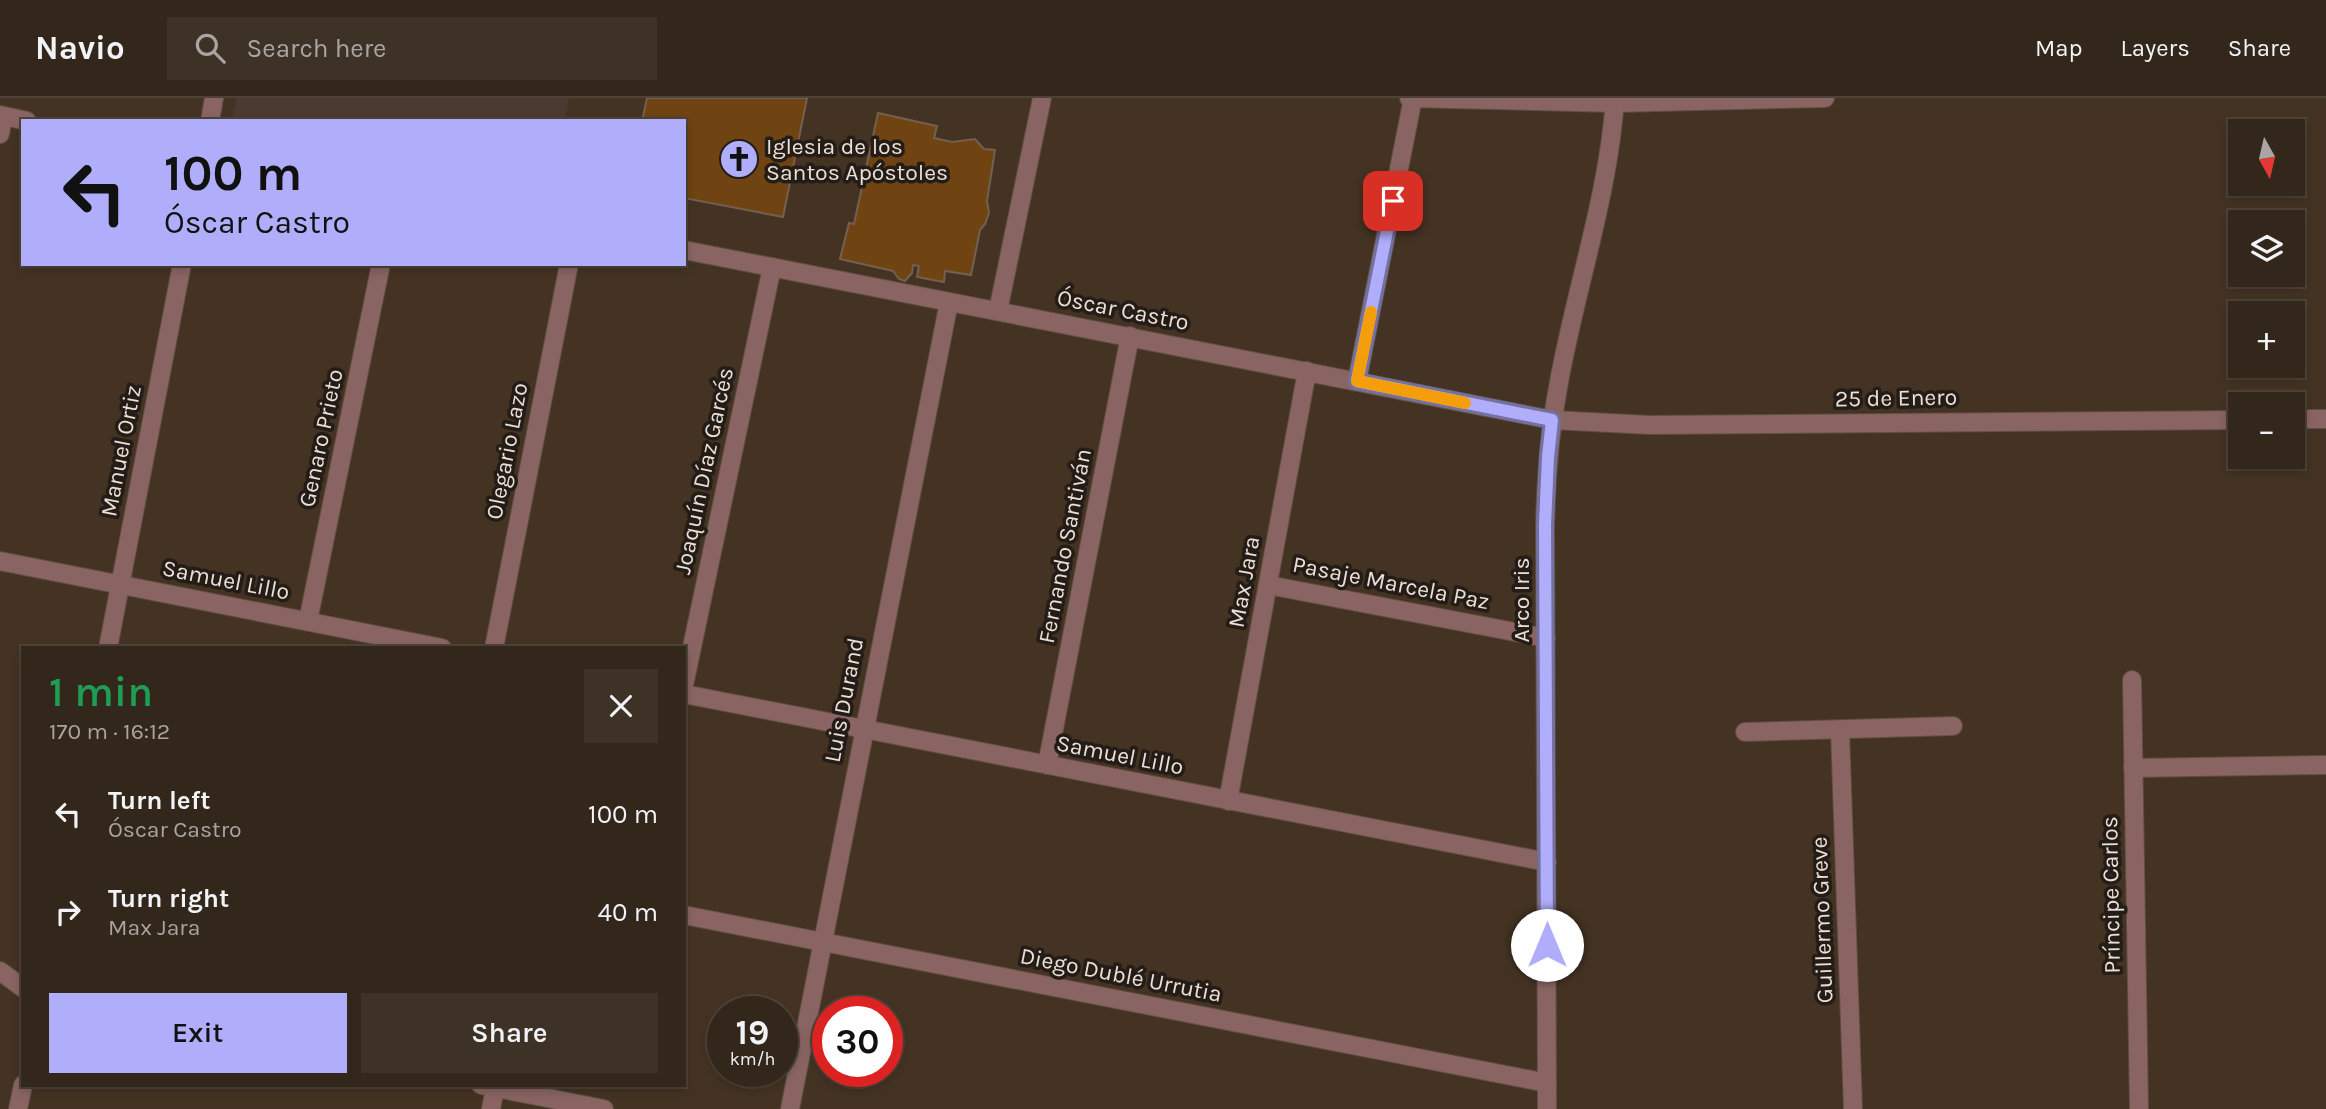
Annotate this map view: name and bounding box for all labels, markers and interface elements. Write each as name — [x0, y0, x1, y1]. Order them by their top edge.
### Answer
search box — [167, 17, 657, 80]
text: Navio — [35, 29, 125, 67]
icon: search — [191, 29, 229, 67]
text: Search here — [247, 33, 386, 64]
text: Map — [2035, 34, 2083, 62]
text: Layers — [2121, 34, 2190, 62]
text: Share — [2228, 34, 2291, 62]
north arrow — [2228, 119, 2305, 196]
map controls — [2228, 119, 2305, 469]
place label: Iglesia de los Santos Apóstoles — [766, 133, 948, 186]
church icon: Iglesia de los Santos Apóstoles — [718, 138, 760, 180]
text: 100 m — [164, 145, 302, 202]
icon: left — [49, 147, 140, 238]
pin — [1363, 171, 1423, 231]
icon: arrive — [1374, 182, 1412, 220]
text: Óscar Castro — [164, 204, 350, 241]
button: layers — [2228, 210, 2305, 287]
street label: Óscar Castro — [1055, 284, 1191, 336]
button: + — [2228, 301, 2305, 378]
street label: Joaquín Díaz Garcés — [669, 365, 739, 577]
street label: Genaro Prieto — [293, 367, 349, 509]
street label: Olegario Lazo — [481, 380, 533, 522]
street label: Manuel Ortiz — [95, 383, 147, 519]
street label: 25 de Enero — [1835, 383, 1957, 413]
button: − — [2228, 392, 2305, 469]
street label: Fernando Santiván — [1033, 446, 1097, 646]
street label: Max Jara — [1223, 534, 1265, 630]
street label: Pasaje Marcela Paz — [1290, 551, 1492, 615]
street label: Samuel Lillo — [160, 554, 292, 606]
street label: Arco Iris — [1508, 557, 1535, 643]
street label: Luis Durand — [819, 635, 869, 765]
text: 1 min — [49, 667, 153, 717]
button: close — [584, 669, 658, 743]
text: 170 m · 16:12 — [49, 718, 170, 745]
street label: Samuel Lillo — [1054, 729, 1186, 781]
text: Turn left — [108, 785, 210, 816]
icon: left — [49, 795, 87, 833]
text: 100 m — [588, 799, 658, 830]
text: Óscar Castro — [108, 816, 242, 843]
street label: Príncipe Carlos — [2096, 816, 2126, 974]
street label: Guillermo Greve — [1806, 836, 1838, 1004]
text: Turn right — [108, 883, 229, 914]
icon: right — [49, 893, 87, 931]
text: 40 m — [598, 897, 658, 928]
position arrow — [1510, 908, 1584, 982]
text: Max Jara — [108, 914, 200, 941]
street label: Diego Dublé Urrutia — [1018, 942, 1224, 1008]
button: Exit — [49, 993, 347, 1073]
button: Share — [361, 993, 658, 1073]
speed limit sign: 30 — [812, 996, 903, 1087]
text: 19 — [736, 1012, 769, 1053]
text: km/h — [730, 1048, 775, 1070]

